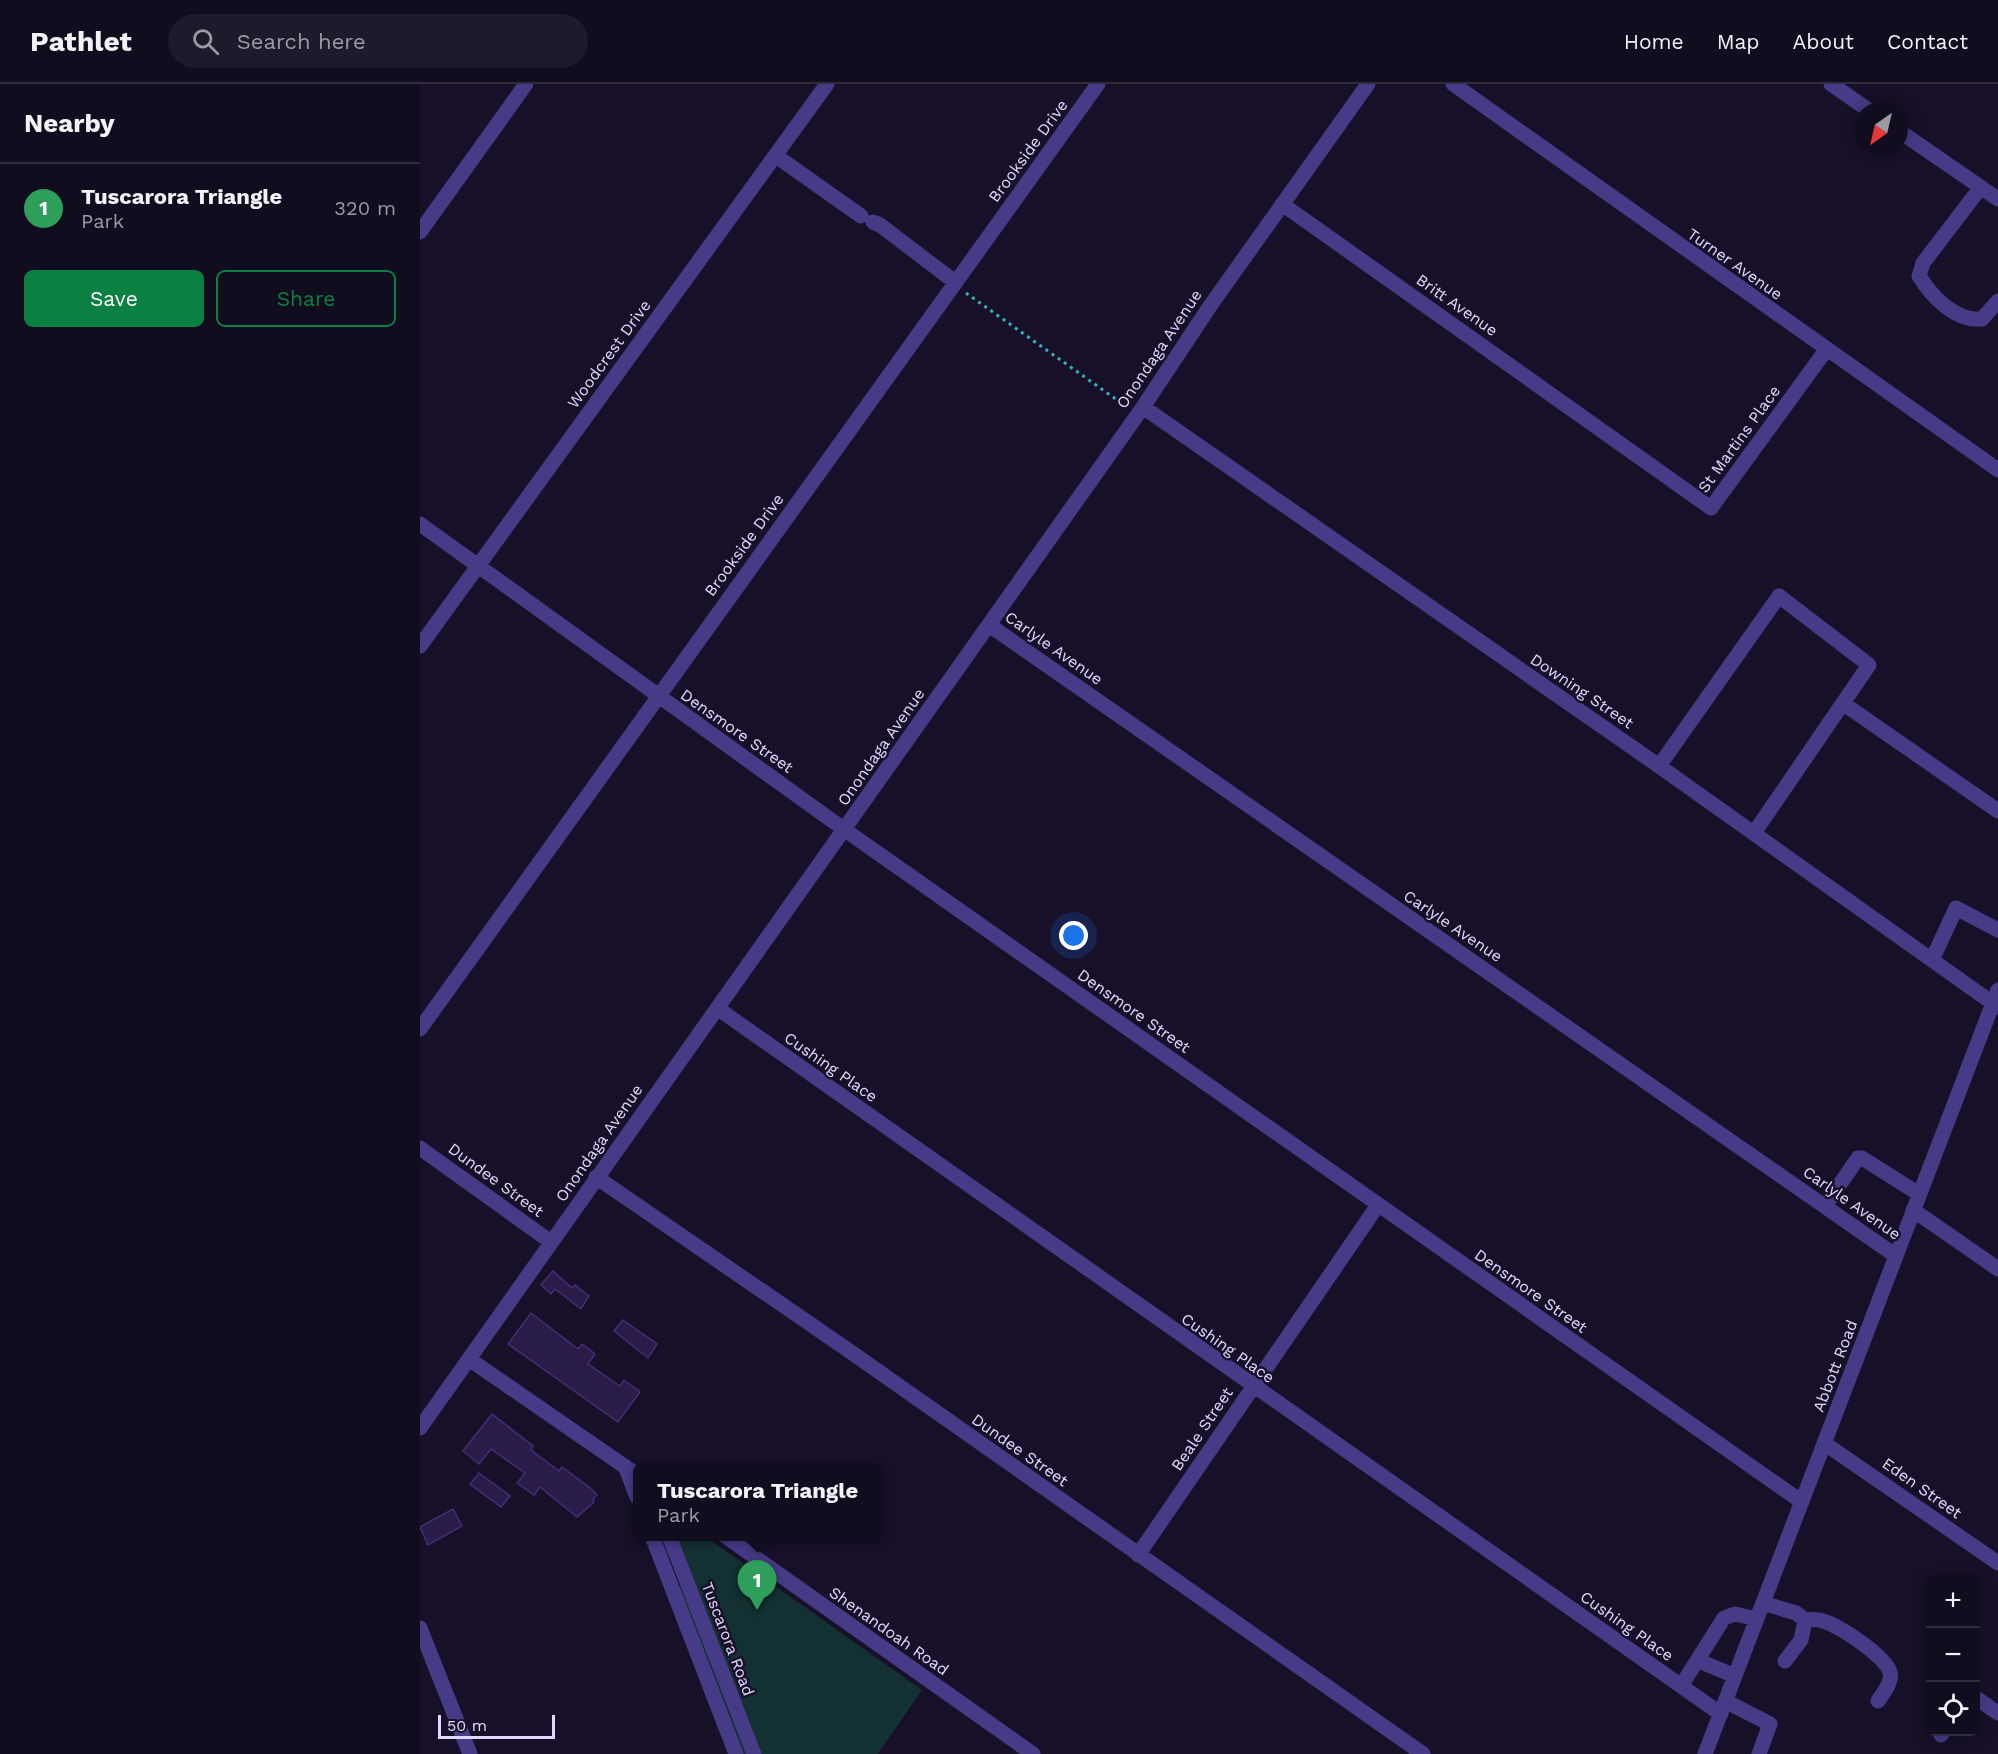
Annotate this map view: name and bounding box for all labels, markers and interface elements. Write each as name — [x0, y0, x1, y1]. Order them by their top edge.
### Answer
search box — [168, 14, 588, 68]
text: Pathlet — [30, 25, 132, 58]
icon: search — [189, 25, 222, 58]
text: Search here — [237, 29, 366, 54]
text: Home — [1624, 29, 1684, 54]
text: Map — [1717, 29, 1760, 54]
text: About — [1793, 29, 1854, 54]
text: Contact — [1887, 29, 1968, 54]
street label: Brookside Drive — [984, 96, 1072, 206]
north arrow — [1854, 102, 1908, 156]
text: Nearby — [24, 108, 115, 138]
text: Tuscarora Triangle — [81, 184, 282, 209]
text: 1 — [39, 196, 48, 220]
text: 320 m — [334, 196, 396, 220]
text: Park — [81, 209, 124, 233]
street label: Turner Avenue — [1684, 224, 1786, 304]
button: Save — [24, 270, 204, 327]
button: Share — [216, 270, 396, 327]
street label: Britt Avenue — [1413, 270, 1501, 340]
street label: Onondaga Avenue — [1112, 286, 1206, 412]
street label: Woodcrest Drive — [563, 296, 655, 412]
street label: St Martins Place — [1694, 382, 1784, 496]
street label: Brookside Drive — [700, 490, 788, 600]
street label: Carlyle Avenue — [1002, 607, 1106, 689]
street label: Downing Street — [1527, 649, 1637, 733]
street label: Densmore Street — [677, 685, 797, 777]
street label: Onondaga Avenue — [833, 685, 929, 809]
street label: Carlyle Avenue — [1400, 886, 1506, 966]
your location — [1059, 921, 1088, 950]
street label: Densmore Street — [1074, 965, 1194, 1057]
street label: Cushing Place — [781, 1028, 881, 1106]
street label: Onondaga Avenue — [551, 1081, 647, 1205]
street label: Dundee Street — [445, 1139, 548, 1221]
street label: Carlyle Avenue — [1800, 1162, 1904, 1244]
street label: Densmore Street — [1471, 1245, 1591, 1337]
street label: Cushing Place — [1178, 1309, 1278, 1387]
street label: Abbott Road — [1809, 1317, 1861, 1415]
street label: Beale Street — [1167, 1383, 1237, 1474]
street label: Dundee Street — [968, 1410, 1072, 1490]
street label: Eden Street — [1879, 1454, 1966, 1523]
popup — [633, 1463, 882, 1541]
text: Tuscarora Triangle — [657, 1478, 858, 1503]
text: Park — [657, 1503, 700, 1527]
pin: 1 — [738, 1560, 776, 1610]
map controls — [1926, 1574, 1980, 1736]
button: + — [1926, 1574, 1980, 1628]
street label: Tuscarora Road — [698, 1579, 758, 1699]
street label: Shenandoah Road — [826, 1583, 952, 1679]
street label: Cushing Place — [1577, 1587, 1677, 1665]
button: − — [1926, 1628, 1980, 1682]
button: locate — [1926, 1682, 1980, 1736]
scale bar — [438, 1712, 555, 1740]
text: 50 m — [447, 1716, 487, 1735]

